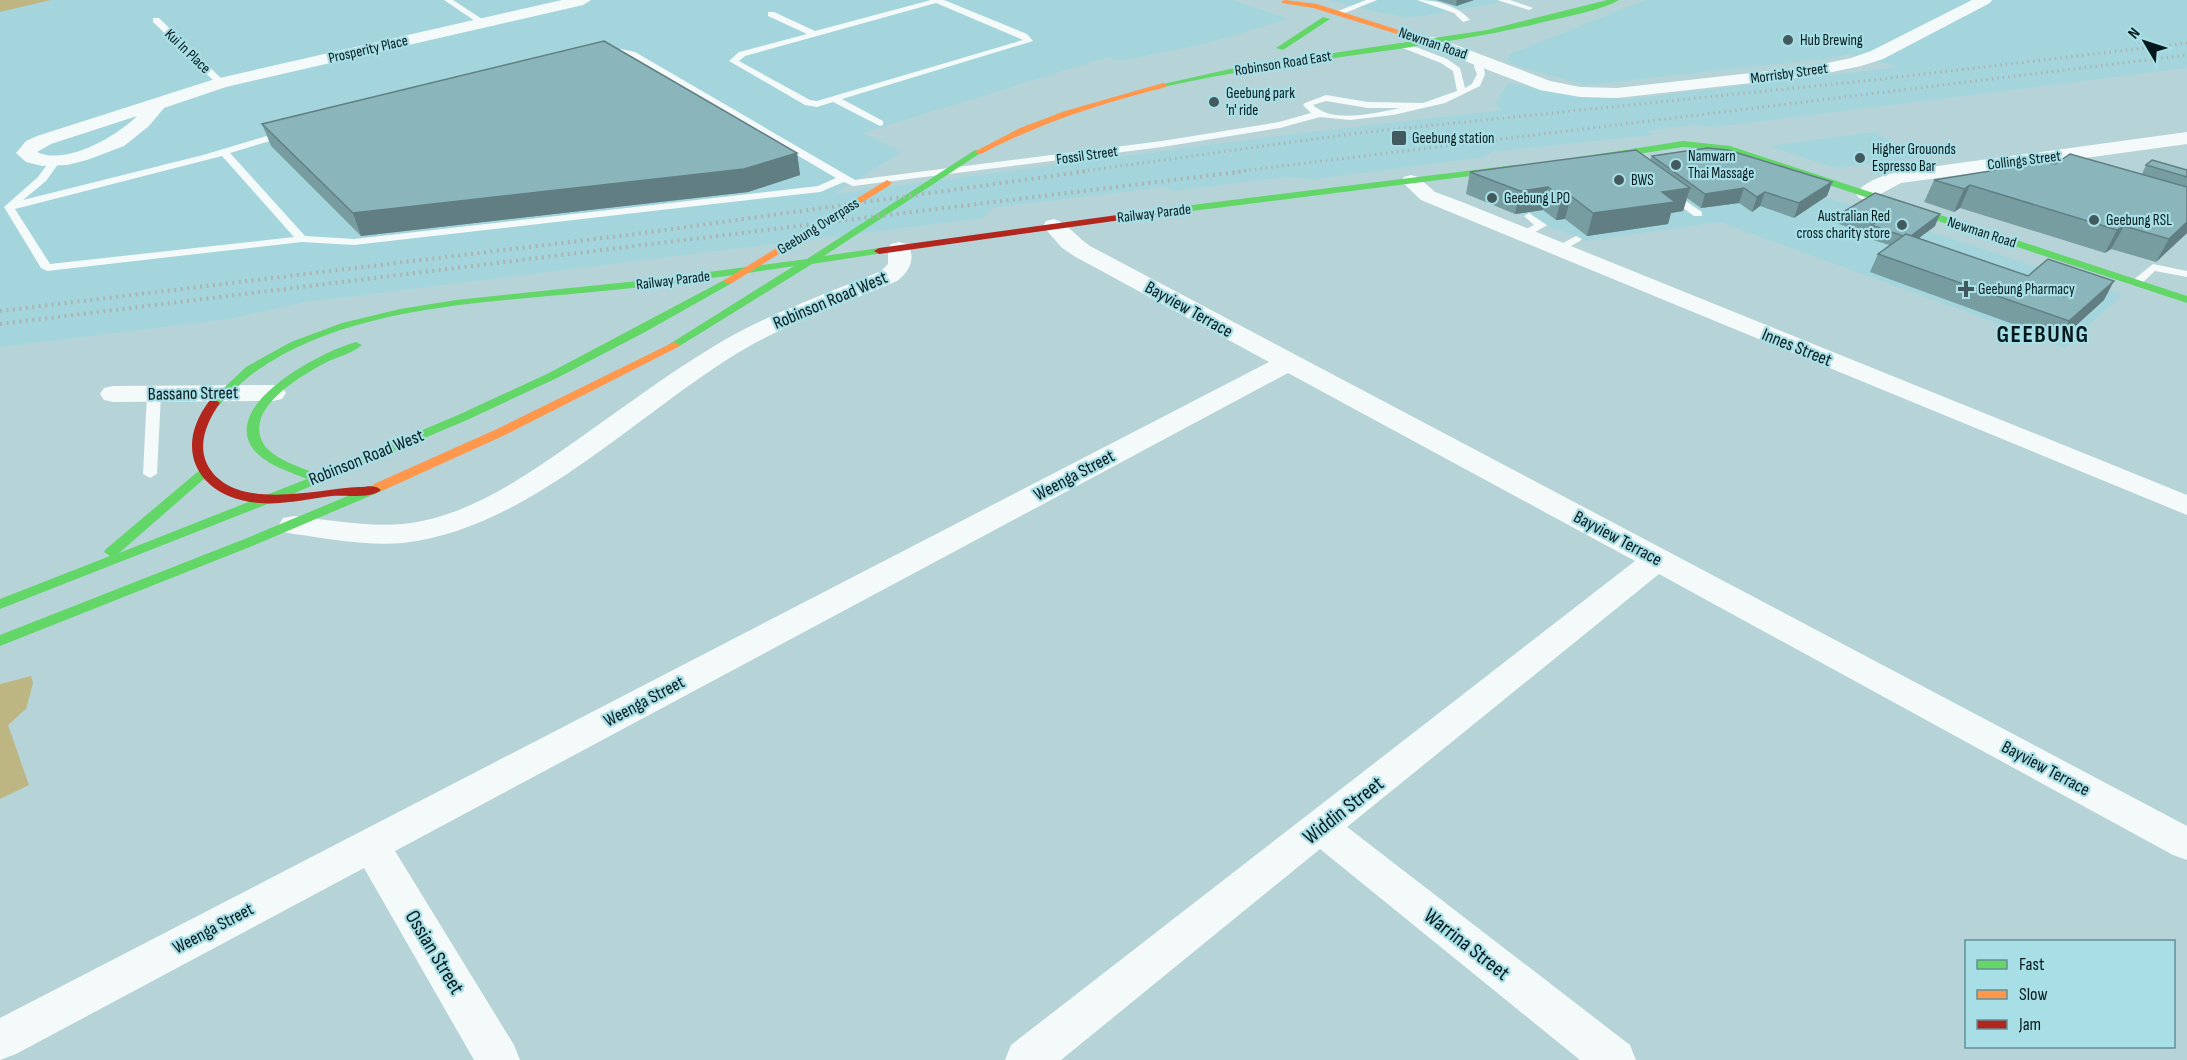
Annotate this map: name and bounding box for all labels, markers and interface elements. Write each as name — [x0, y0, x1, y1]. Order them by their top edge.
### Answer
north arrow — [2115, 12, 2175, 72]
street label: Newman Road — [1396, 23, 1470, 64]
text: N — [2124, 24, 2145, 43]
street label: Kui In Place — [161, 25, 215, 78]
street label: Prosperity Place — [327, 31, 410, 68]
place label: Hub Brewing — [1800, 31, 1863, 50]
marker: Hub Brewing — [1781, 33, 1795, 47]
street label: Robinson Road East — [1233, 46, 1333, 81]
street label: Morrisby Street — [1749, 59, 1829, 88]
place label: Geebung park 'n' ride — [1226, 84, 1295, 120]
marker: Geebung park 'n' ride — [1207, 95, 1221, 109]
marker: Geebung station — [1390, 129, 1408, 147]
place label: Geebung station — [1412, 129, 1495, 148]
place label: Higher Grouonds Espresso Bar — [1872, 140, 1956, 176]
street label: Fossil Street — [1055, 142, 1119, 169]
place label: Namwarn Thai Massage — [1688, 147, 1754, 183]
street label: Collings Street — [1986, 147, 2062, 174]
marker: Higher Grouonds Espresso Bar — [1853, 151, 1867, 165]
marker: Namwarn Thai Massage — [1669, 158, 1683, 172]
place label: BWS — [1631, 171, 1654, 190]
marker: BWS — [1612, 173, 1626, 187]
place label: Geebung LPO — [1504, 189, 1570, 208]
marker: Geebung LPO — [1485, 191, 1499, 205]
street label: Geebung Overpass — [774, 194, 863, 259]
street label: Railway Parade — [1116, 200, 1192, 227]
place label: Australian Red cross charity store — [1797, 207, 1890, 243]
place label: Geebung RSL — [2106, 211, 2172, 230]
street label: Newman Road — [1945, 212, 2019, 253]
marker: Geebung RSL — [2087, 213, 2101, 227]
marker: Australian Red cross charity store — [1895, 218, 1909, 232]
street label: Railway Parade — [635, 267, 711, 294]
street label: Robinson Road West — [770, 267, 891, 334]
street label: Bayview Terrace — [1141, 277, 1236, 342]
place label: Geebung Pharmacy — [1978, 280, 2075, 299]
marker: Geebung Pharmacy — [1959, 282, 1973, 296]
district label: GEEBUNG — [1996, 320, 2090, 349]
street label: Innes Street — [1759, 324, 1835, 371]
street label: Bassano Street — [148, 382, 239, 405]
street label: Robinson Road West — [306, 425, 427, 490]
street label: Weenga Street — [1030, 445, 1119, 505]
street label: Bayview Terrace — [1570, 506, 1666, 570]
street label: Weenga Street — [600, 671, 689, 731]
street label: Bayview Terrace — [1998, 736, 2094, 800]
street label: Widdin Street — [1298, 771, 1389, 850]
street label: Weenga Street — [169, 898, 258, 958]
street label: Warrina Street — [1419, 903, 1515, 986]
street label: Ossian Street — [400, 906, 469, 999]
legend — [1965, 940, 2175, 1048]
text: Fast — [2019, 954, 2045, 975]
text: Slow — [2019, 984, 2048, 1005]
text: Jam — [2018, 1014, 2041, 1035]

